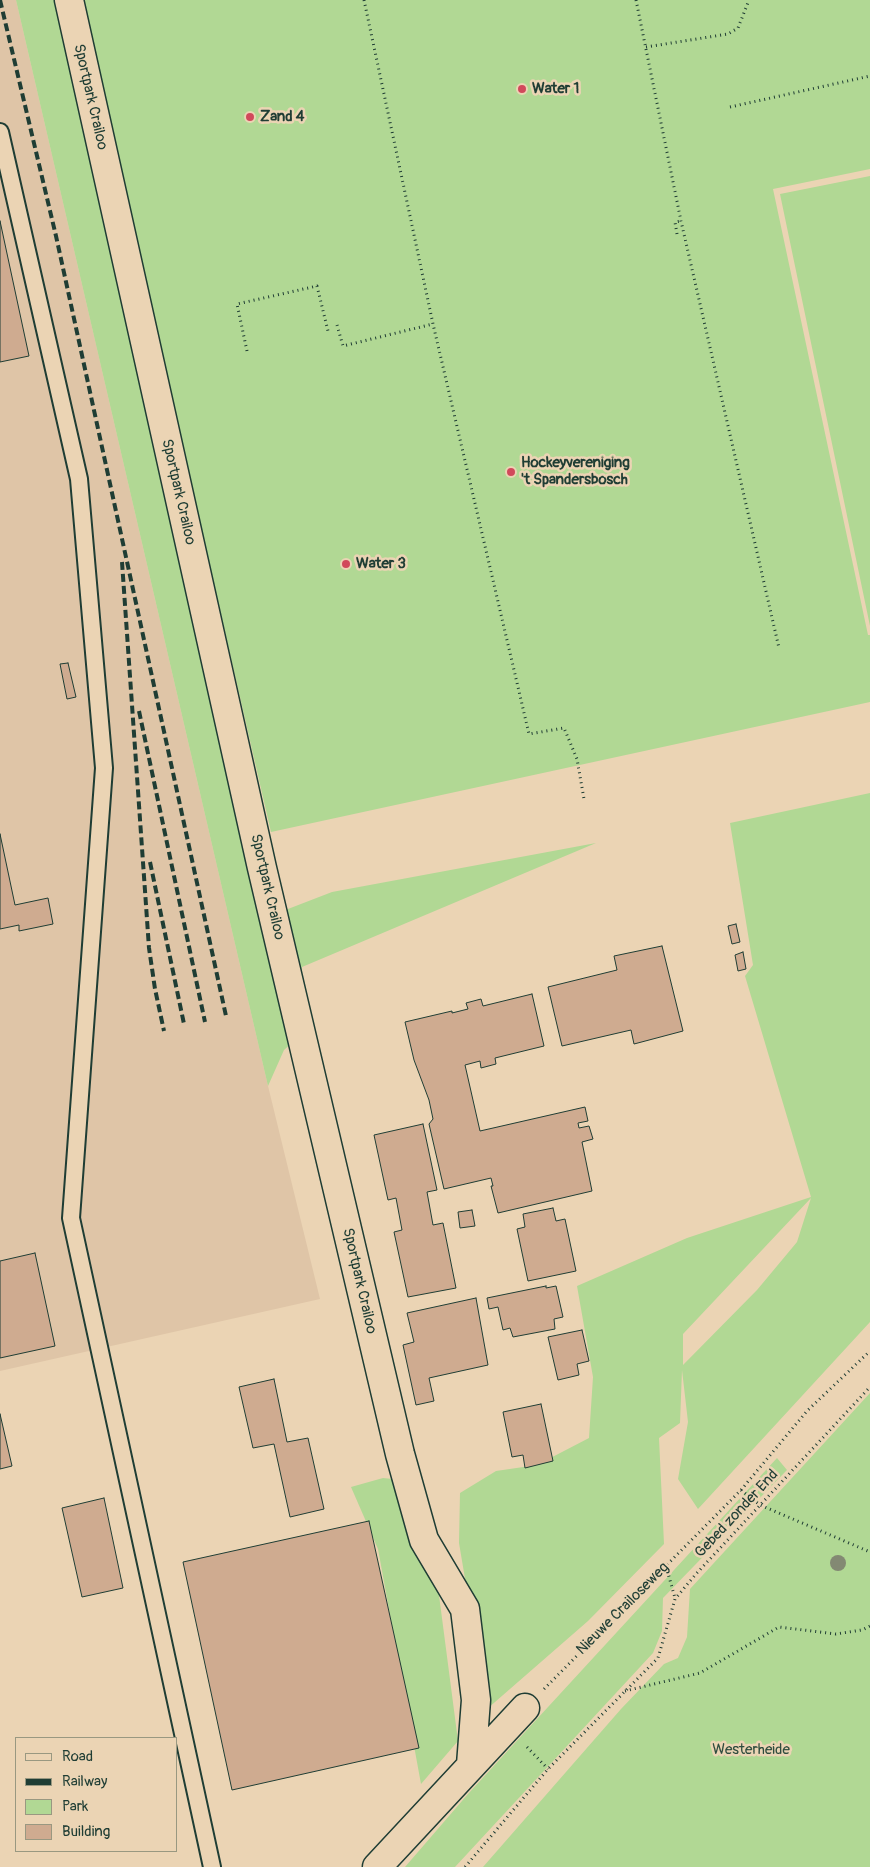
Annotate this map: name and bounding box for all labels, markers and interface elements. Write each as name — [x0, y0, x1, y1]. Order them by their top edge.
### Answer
street label: Sportpark Crailoo — [69, 42, 111, 152]
place label: Water 1 — [532, 80, 579, 98]
marker: Water 1 — [516, 83, 528, 95]
place label: Zand 4 — [260, 108, 305, 126]
marker: Zand 4 — [244, 111, 256, 123]
street label: Sportpark Crailoo — [157, 437, 199, 547]
place label: Hockeyvereniging 't Spandersbosch — [521, 454, 630, 489]
marker: Hockeyvereniging 't Spandersbosch — [505, 466, 517, 478]
place label: Water 3 — [356, 555, 406, 573]
marker: Water 3 — [340, 558, 352, 570]
street label: Sportpark Crailoo — [246, 832, 288, 942]
street label: Sportpark Crailoo — [338, 1226, 380, 1336]
street label: Gebed zonder End — [692, 1466, 782, 1562]
street label: Nieuwe Crailoseweg — [573, 1559, 673, 1659]
legend — [15, 1737, 178, 1852]
park label: Westerheide — [712, 1741, 790, 1759]
text: Road — [62, 1747, 93, 1766]
text: Railway — [62, 1772, 107, 1791]
text: Park — [62, 1797, 88, 1816]
text: Building — [62, 1822, 110, 1841]

